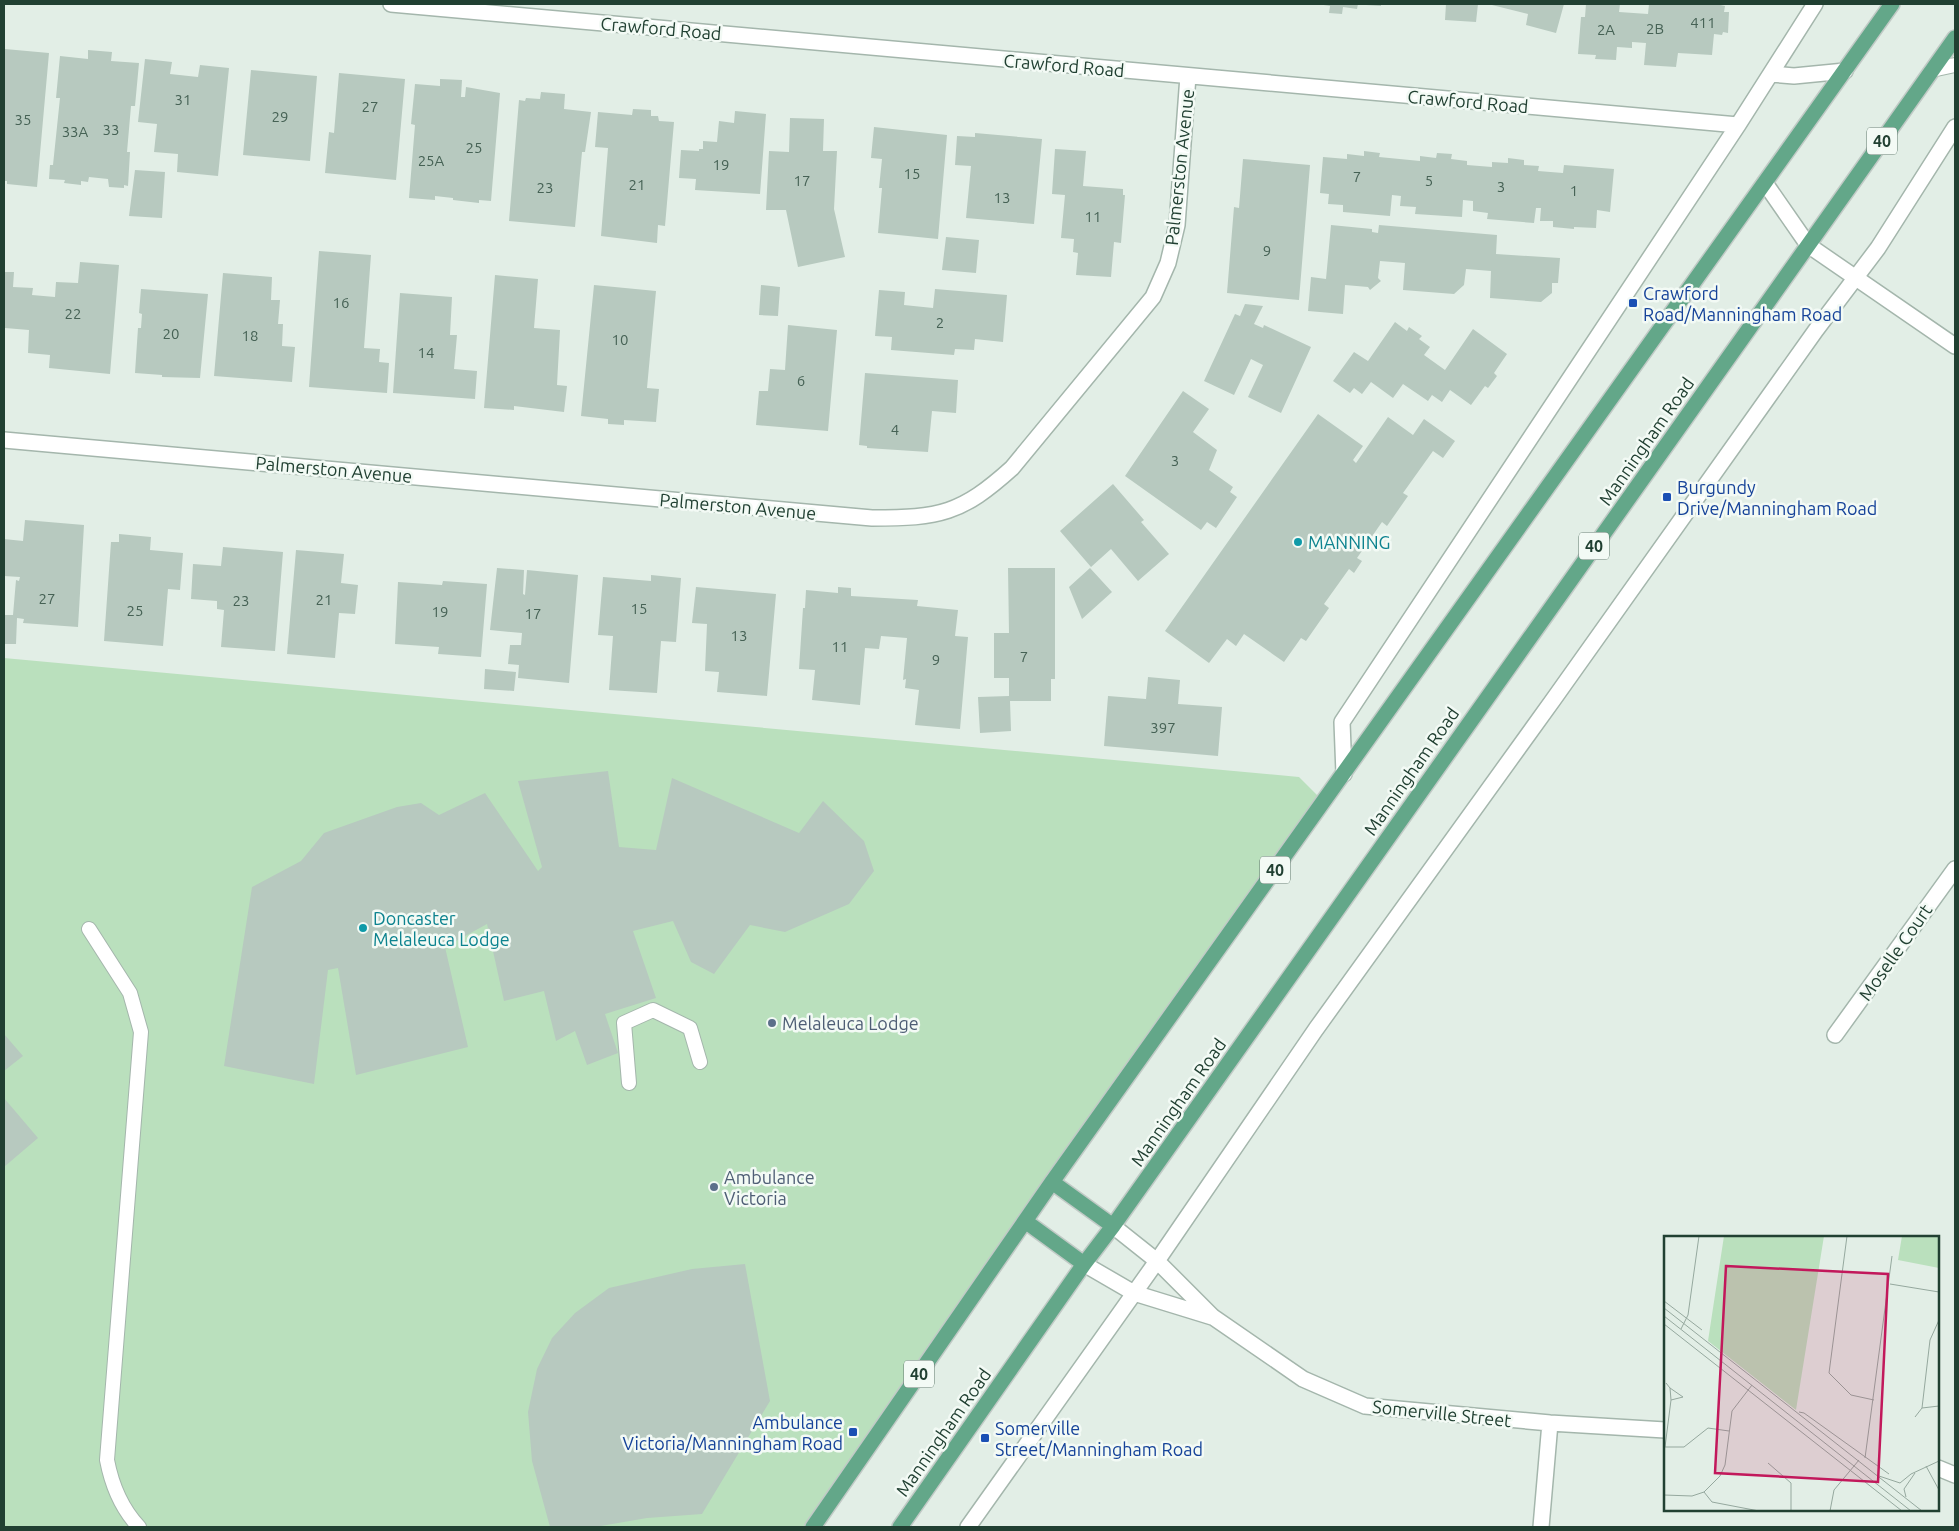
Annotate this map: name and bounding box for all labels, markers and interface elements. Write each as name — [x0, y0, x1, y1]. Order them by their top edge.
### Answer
street label: Crawford Road — [600, 13, 722, 43]
house number: 411 — [1690, 14, 1716, 31]
house number: 2B — [1646, 20, 1664, 37]
house number: 2A — [1597, 21, 1615, 38]
street label: Crawford Road — [1003, 50, 1125, 80]
street label: Crawford Road — [1407, 86, 1529, 116]
street label: Palmerston Avenue — [1161, 88, 1197, 246]
house number: 31 — [175, 91, 191, 108]
house number: 27 — [362, 98, 378, 115]
house number: 29 — [272, 108, 288, 125]
house number: 35 — [15, 111, 31, 128]
house number: 33 — [103, 121, 119, 138]
house number: 33A — [62, 123, 89, 140]
road number: 40 — [1867, 128, 1897, 154]
house number: 25 — [466, 139, 482, 156]
house number: 25A — [418, 152, 445, 169]
house number: 19 — [713, 156, 729, 173]
house number: 15 — [904, 165, 920, 182]
house number: 7 — [1353, 168, 1361, 185]
house number: 17 — [794, 172, 810, 189]
house number: 5 — [1425, 172, 1433, 189]
house number: 21 — [629, 176, 645, 193]
house number: 3 — [1497, 178, 1505, 195]
house number: 23 — [537, 179, 553, 196]
house number: 1 — [1570, 182, 1578, 199]
house number: 13 — [994, 189, 1010, 206]
house number: 11 — [1085, 208, 1101, 225]
house number: 9 — [1263, 242, 1271, 259]
place label: Crawford Road/Manningham Road — [1643, 283, 1842, 324]
house number: 16 — [333, 294, 349, 311]
marker: Crawford Road/Manningham Road — [1627, 297, 1639, 309]
house number: 22 — [65, 305, 81, 322]
house number: 2 — [936, 314, 944, 331]
house number: 20 — [163, 325, 179, 342]
house number: 18 — [242, 327, 258, 344]
house number: 10 — [612, 331, 628, 348]
house number: 14 — [418, 344, 434, 361]
house number: 6 — [797, 372, 805, 389]
street label: Manningham Road — [1594, 373, 1698, 509]
house number: 4 — [891, 421, 899, 438]
street label: Palmerston Avenue — [255, 452, 413, 486]
house number: 3 — [1171, 452, 1179, 469]
place label: Burgundy Drive/Manningham Road — [1677, 477, 1877, 518]
street label: Palmerston Avenue — [659, 489, 817, 523]
marker: Burgundy Drive/Manningham Road — [1661, 491, 1673, 503]
place label: MANNING — [1308, 532, 1390, 552]
road number: 40 — [1579, 532, 1609, 560]
marker: MANNING — [1292, 536, 1304, 548]
house number: 27 — [39, 590, 55, 607]
house number: 21 — [316, 591, 332, 608]
house number: 23 — [233, 592, 249, 609]
house number: 15 — [631, 600, 647, 617]
house number: 25 — [127, 602, 143, 619]
house number: 19 — [432, 603, 448, 620]
house number: 17 — [525, 605, 541, 622]
house number: 13 — [731, 627, 747, 644]
house number: 11 — [832, 638, 848, 655]
house number: 7 — [1020, 648, 1028, 665]
house number: 9 — [932, 651, 940, 668]
street label: Manningham Road — [1359, 703, 1463, 839]
house number: 397 — [1150, 719, 1176, 736]
road number: 40 — [1260, 856, 1290, 884]
street label: Moselle Court — [1854, 900, 1936, 1004]
place label: Doncaster Melaleuca Lodge — [373, 908, 510, 949]
marker: Doncaster Melaleuca Lodge — [357, 922, 369, 934]
place label: Melaleuca Lodge — [782, 1013, 919, 1033]
marker: Melaleuca Lodge — [766, 1017, 778, 1029]
street label: Manningham Road — [1126, 1034, 1230, 1170]
place label: Ambulance Victoria — [724, 1167, 815, 1208]
marker: Ambulance Victoria — [708, 1181, 720, 1193]
inset map — [1664, 1236, 1939, 1511]
road number: 40 — [904, 1360, 934, 1388]
street label: Manningham Road — [891, 1364, 995, 1500]
street label: Somerville Street — [1372, 1396, 1512, 1430]
place label: Ambulance Victoria/Manningham Road — [622, 1412, 843, 1453]
place label: Somerville Street/Manningham Road — [995, 1418, 1203, 1459]
marker: Ambulance Victoria/Manningham Road — [847, 1426, 859, 1438]
marker: Somerville Street/Manningham Road — [979, 1432, 991, 1444]

